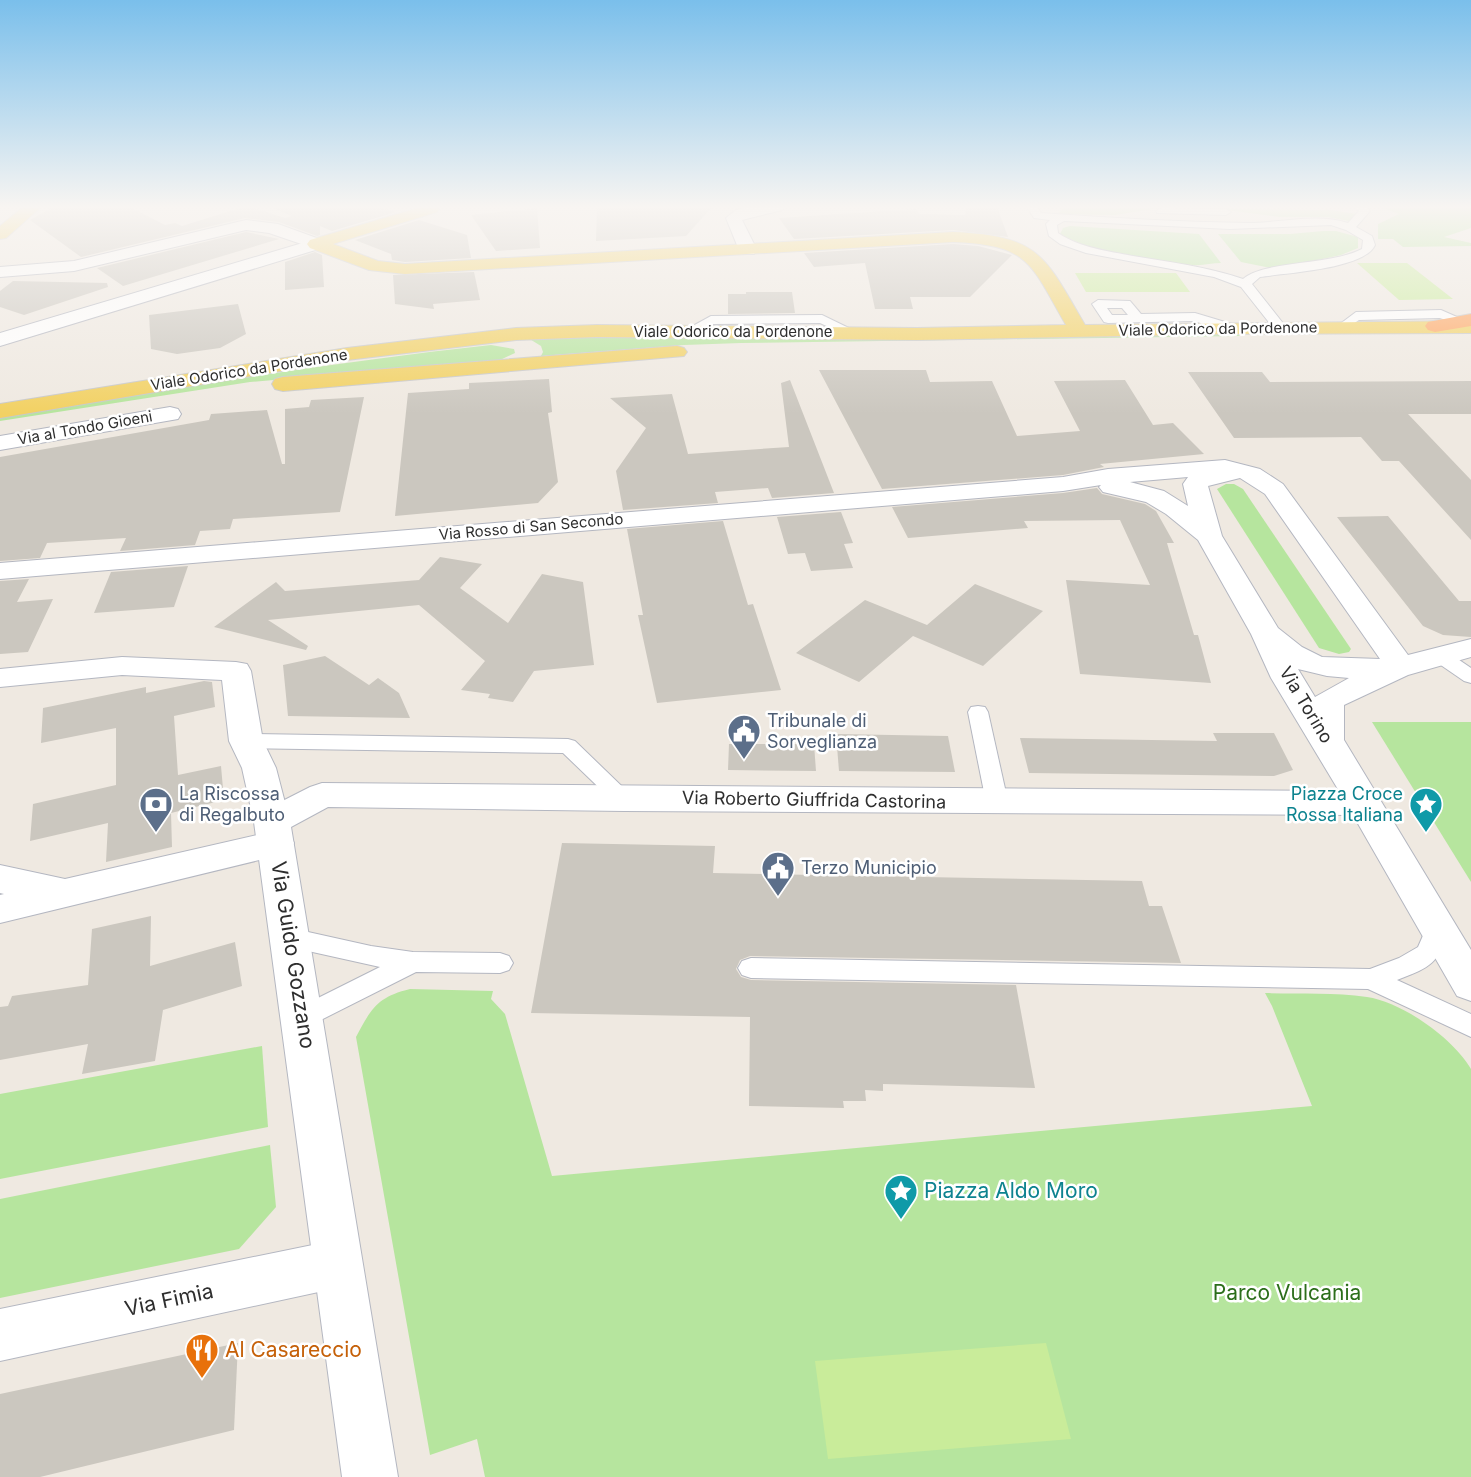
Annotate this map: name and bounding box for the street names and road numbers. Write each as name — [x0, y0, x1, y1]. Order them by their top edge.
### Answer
street label: Viale Odorico da Pordenone — [1118, 317, 1318, 340]
street label: Viale Odorico da Pordenone — [633, 322, 833, 341]
street label: Viale Odorico da Pordenone — [149, 345, 349, 394]
street label: Via al Tondo Gioeni — [16, 406, 154, 449]
street label: Via Rosso di San Secondo — [438, 509, 624, 544]
street label: Via Torino — [1275, 663, 1338, 747]
street label: Via Roberto Giuffrida Castorina — [682, 787, 946, 812]
street label: Via Guido Gozzano — [266, 859, 321, 1051]
street label: Via Fimia — [122, 1278, 216, 1321]

